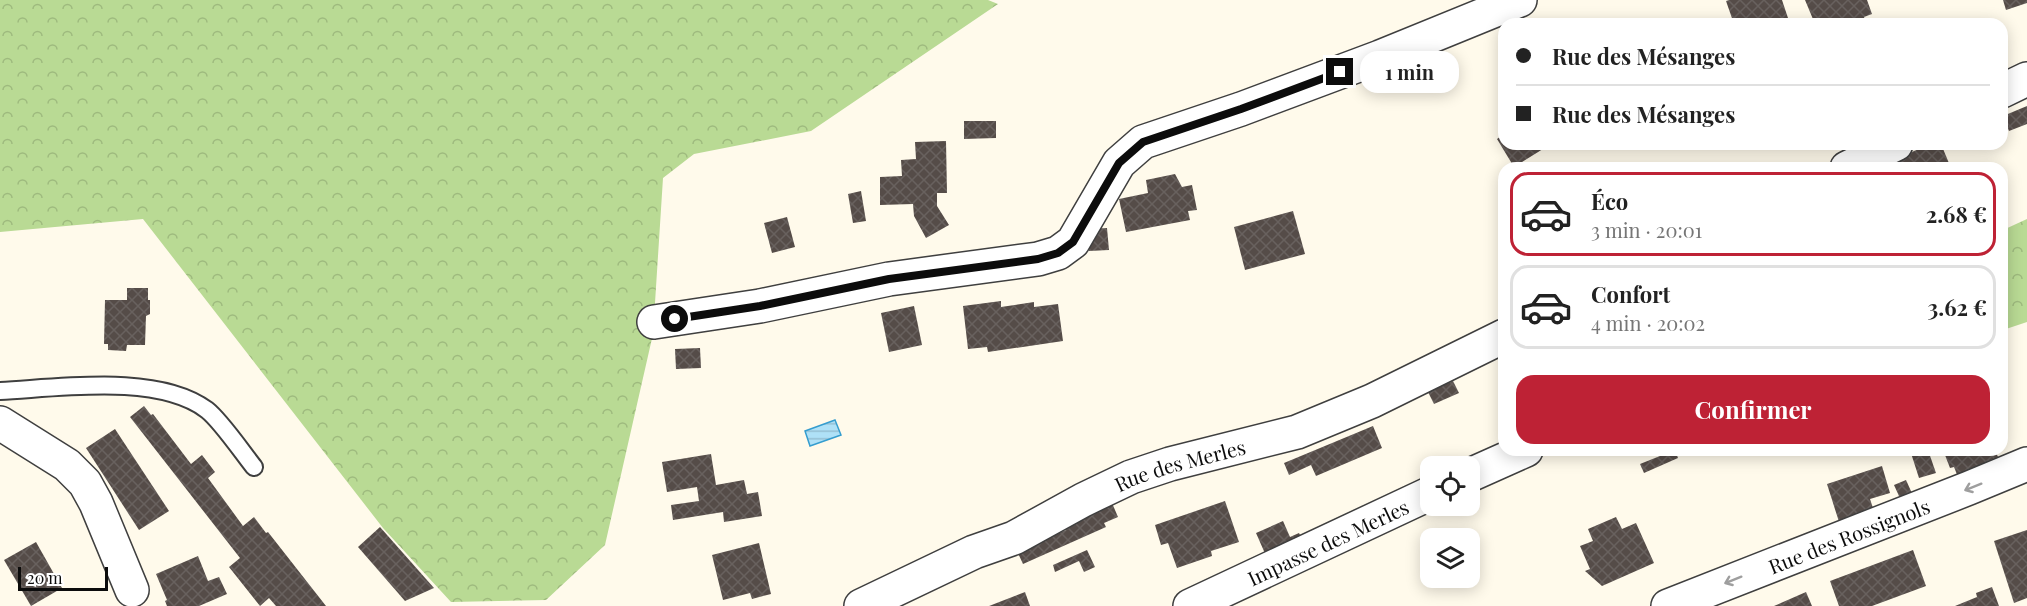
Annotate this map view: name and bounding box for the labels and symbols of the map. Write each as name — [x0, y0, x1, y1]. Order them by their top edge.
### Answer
callout: 1 min — [1361, 51, 1460, 93]
route end — [1326, 58, 1353, 85]
route start — [661, 305, 688, 332]
street label: Rue des Merles — [1109, 432, 1248, 497]
one-way arrow — [1964, 482, 1983, 493]
street label: Rue des Rossignols — [1764, 491, 1933, 579]
street label: Impasse des Merles — [1243, 492, 1413, 591]
scale bar — [18, 564, 108, 592]
one-way arrow — [1724, 576, 1742, 587]

